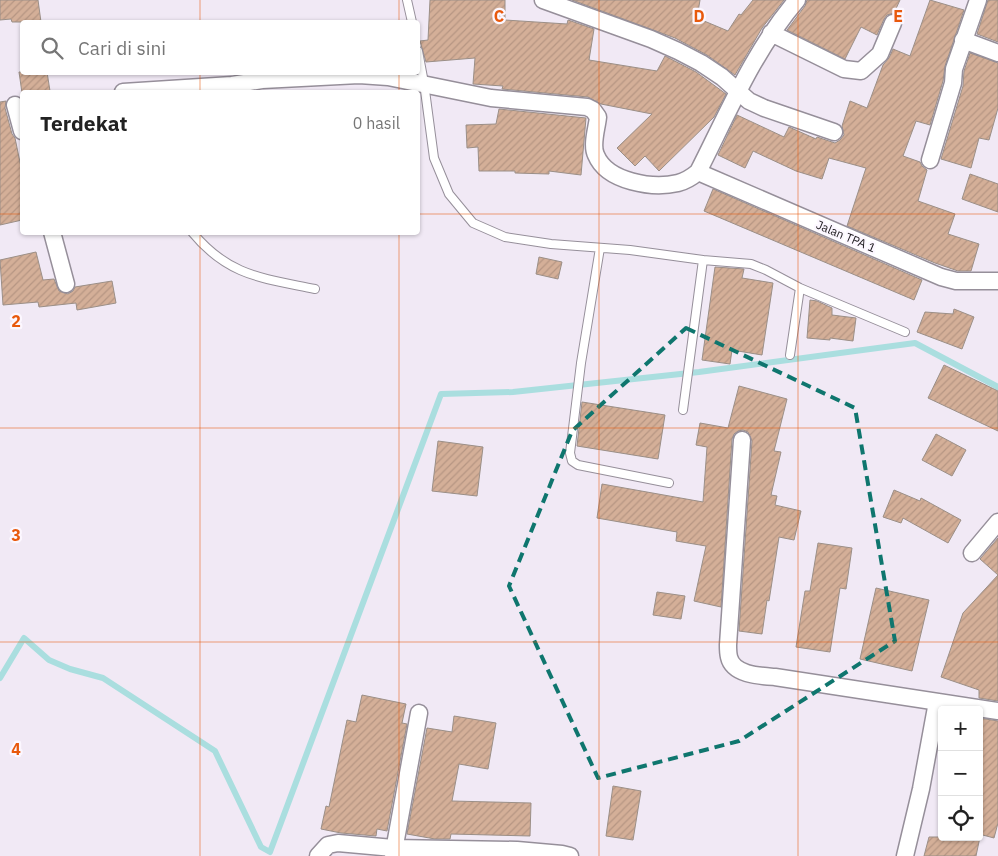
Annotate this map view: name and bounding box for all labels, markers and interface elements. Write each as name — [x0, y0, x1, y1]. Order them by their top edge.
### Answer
text: C — [494, 6, 504, 26]
text: D — [693, 6, 705, 26]
text: E — [893, 6, 903, 26]
search box — [20, 20, 420, 75]
icon: search — [38, 34, 66, 62]
text: Cari di sini — [78, 36, 166, 60]
text: Terdekat — [40, 109, 128, 137]
text: 0 hasil — [353, 113, 400, 133]
street label: Jalan TPA 1 — [814, 217, 878, 255]
text: 2 — [11, 311, 21, 331]
text: 3 — [11, 525, 21, 545]
map controls — [938, 706, 983, 841]
button: + — [938, 706, 983, 751]
text: 4 — [11, 739, 21, 759]
button: − — [938, 751, 983, 796]
button: locate — [938, 796, 983, 841]

